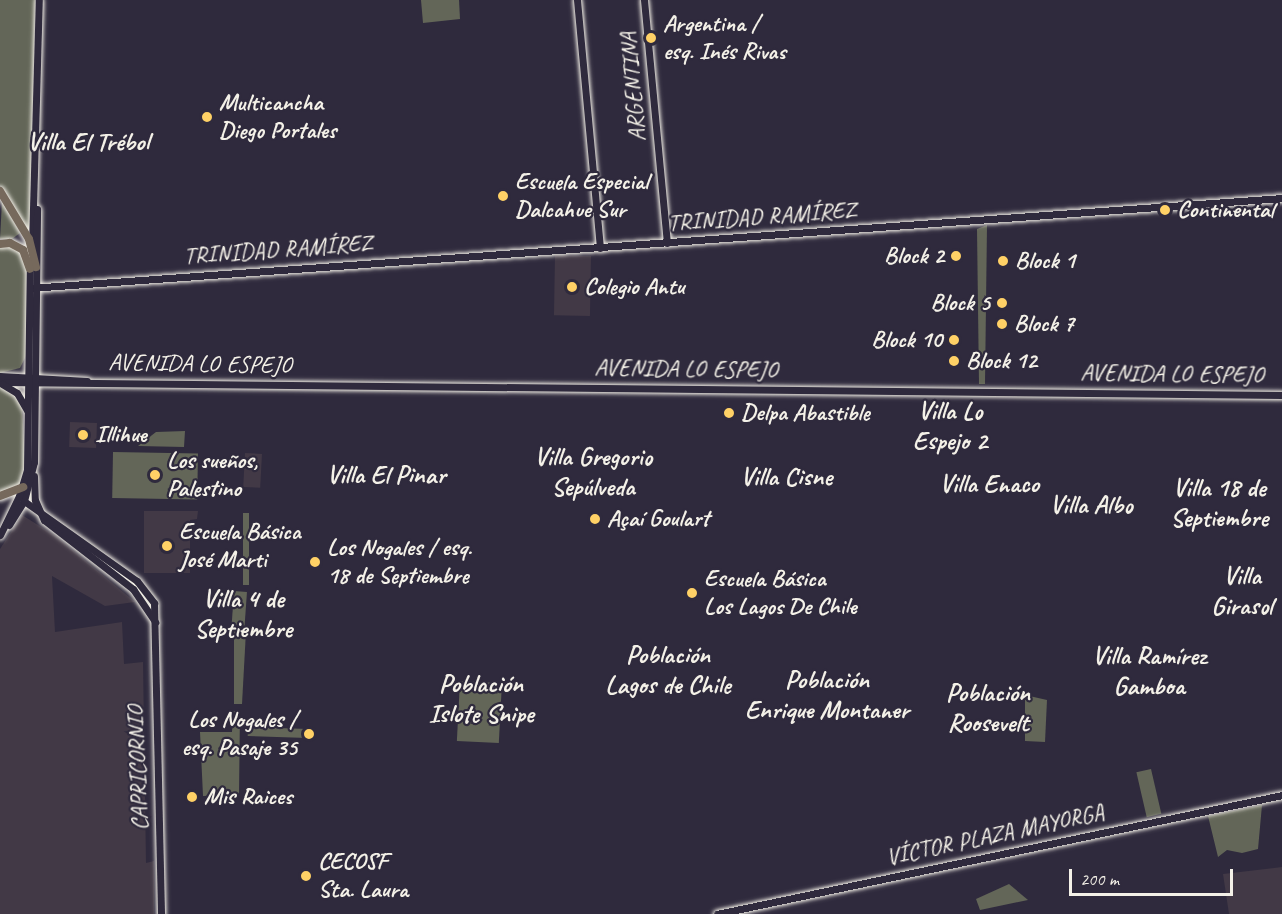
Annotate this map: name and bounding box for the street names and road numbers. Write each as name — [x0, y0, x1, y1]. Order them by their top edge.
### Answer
street label: ARGENTINA — [614, 31, 652, 143]
street label: TRINIDAD RAMÍREZ — [667, 196, 857, 238]
street label: TRINIDAD RAMÍREZ — [183, 229, 373, 271]
street label: AVENIDA LO ESPEJO — [108, 348, 292, 380]
street label: AVENIDA LO ESPEJO — [594, 353, 778, 385]
street label: AVENIDA LO ESPEJO — [1080, 358, 1264, 390]
street label: CAPRICORNIO — [121, 705, 155, 831]
street label: VÍCTOR PLAZA MAYORGA — [883, 798, 1107, 872]

